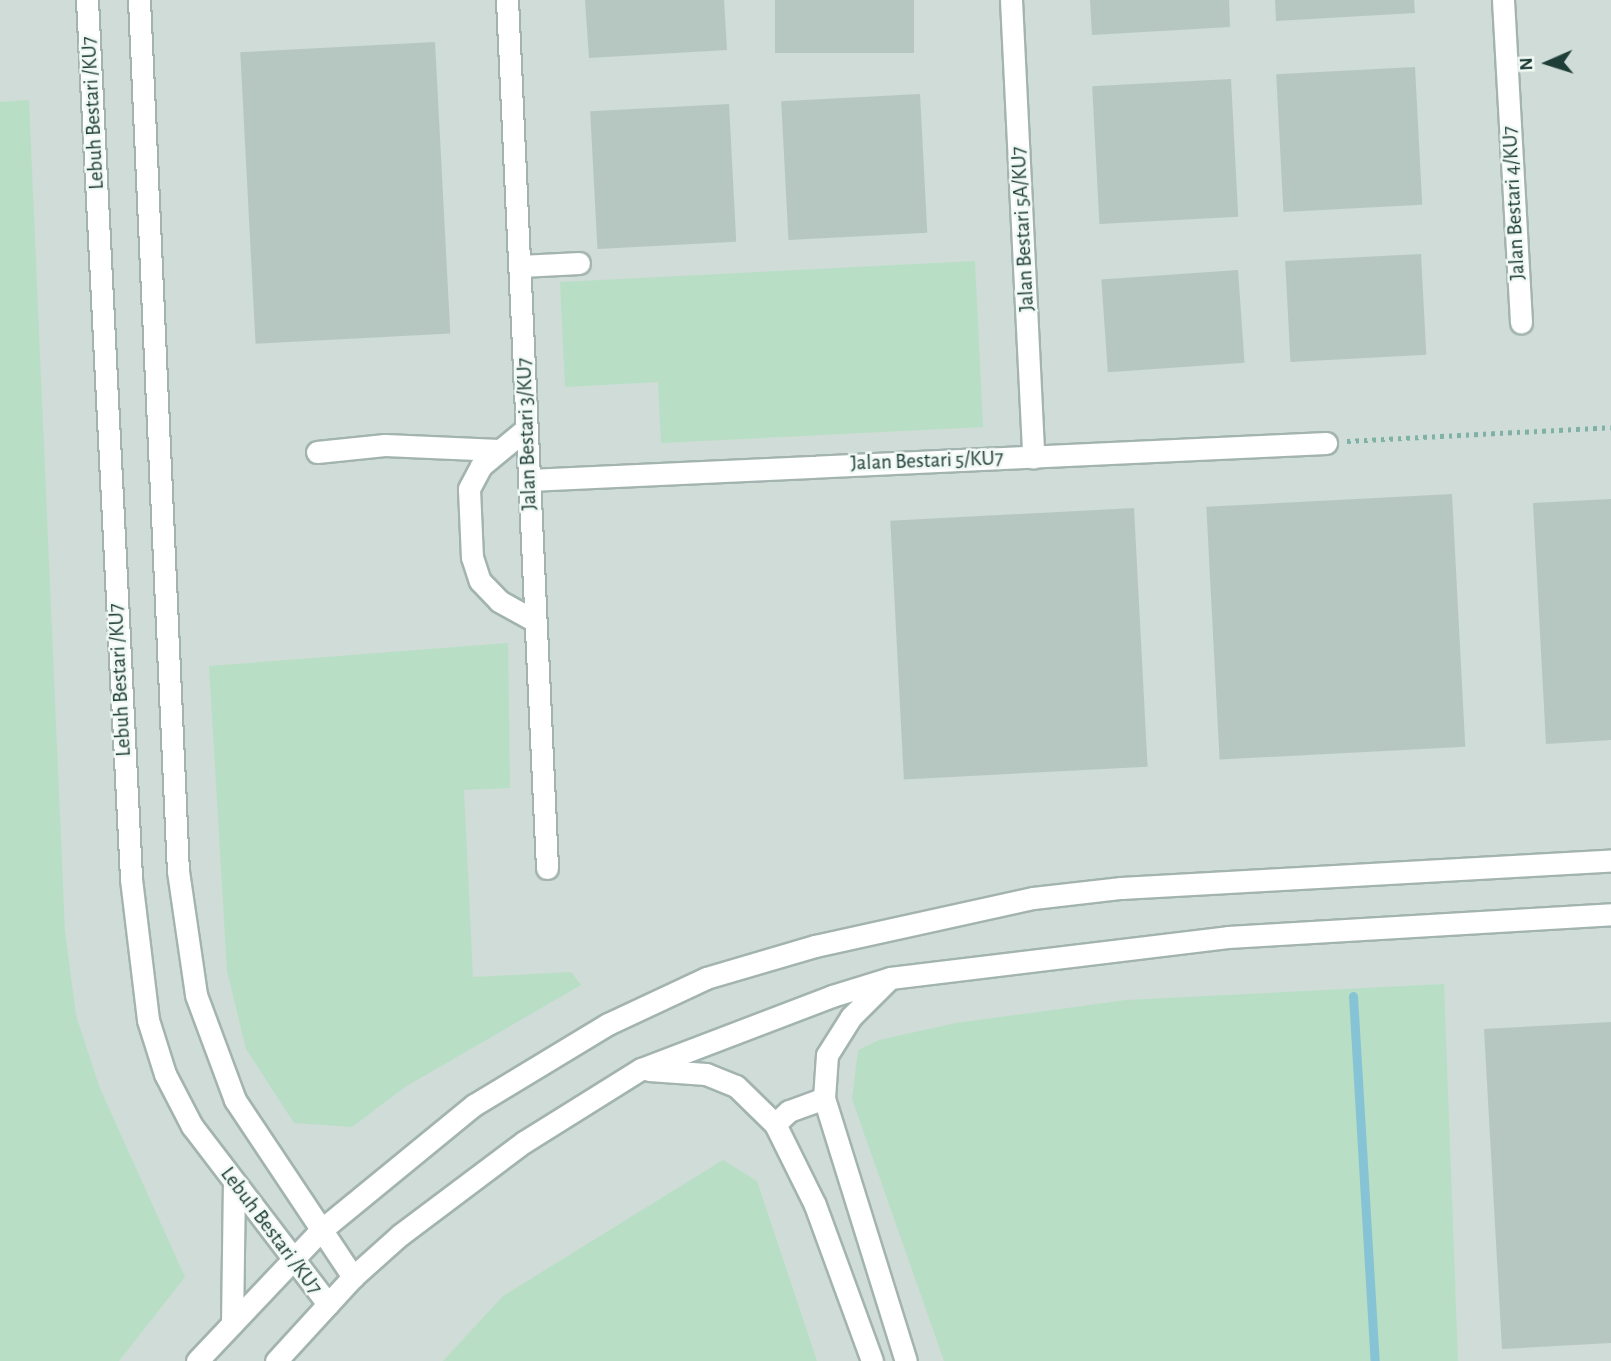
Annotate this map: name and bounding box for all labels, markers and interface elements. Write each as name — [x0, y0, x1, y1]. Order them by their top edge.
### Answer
north arrow — [1513, 28, 1583, 98]
street label: Lebuh Bestari /KU7 — [76, 36, 110, 190]
text: N — [1517, 57, 1536, 71]
street label: Jalan Bestari 4/KU7 — [1497, 125, 1531, 281]
street label: Jalan Bestari 5A/KU7 — [1006, 146, 1040, 312]
street label: Jalan Bestari 3/KU7 — [512, 357, 542, 511]
street label: Jalan Bestari 5/KU7 — [850, 446, 1004, 476]
street label: Lebuh Bestari /KU7 — [103, 603, 137, 757]
street label: Lebuh Bestari /KU7 — [215, 1162, 327, 1300]

